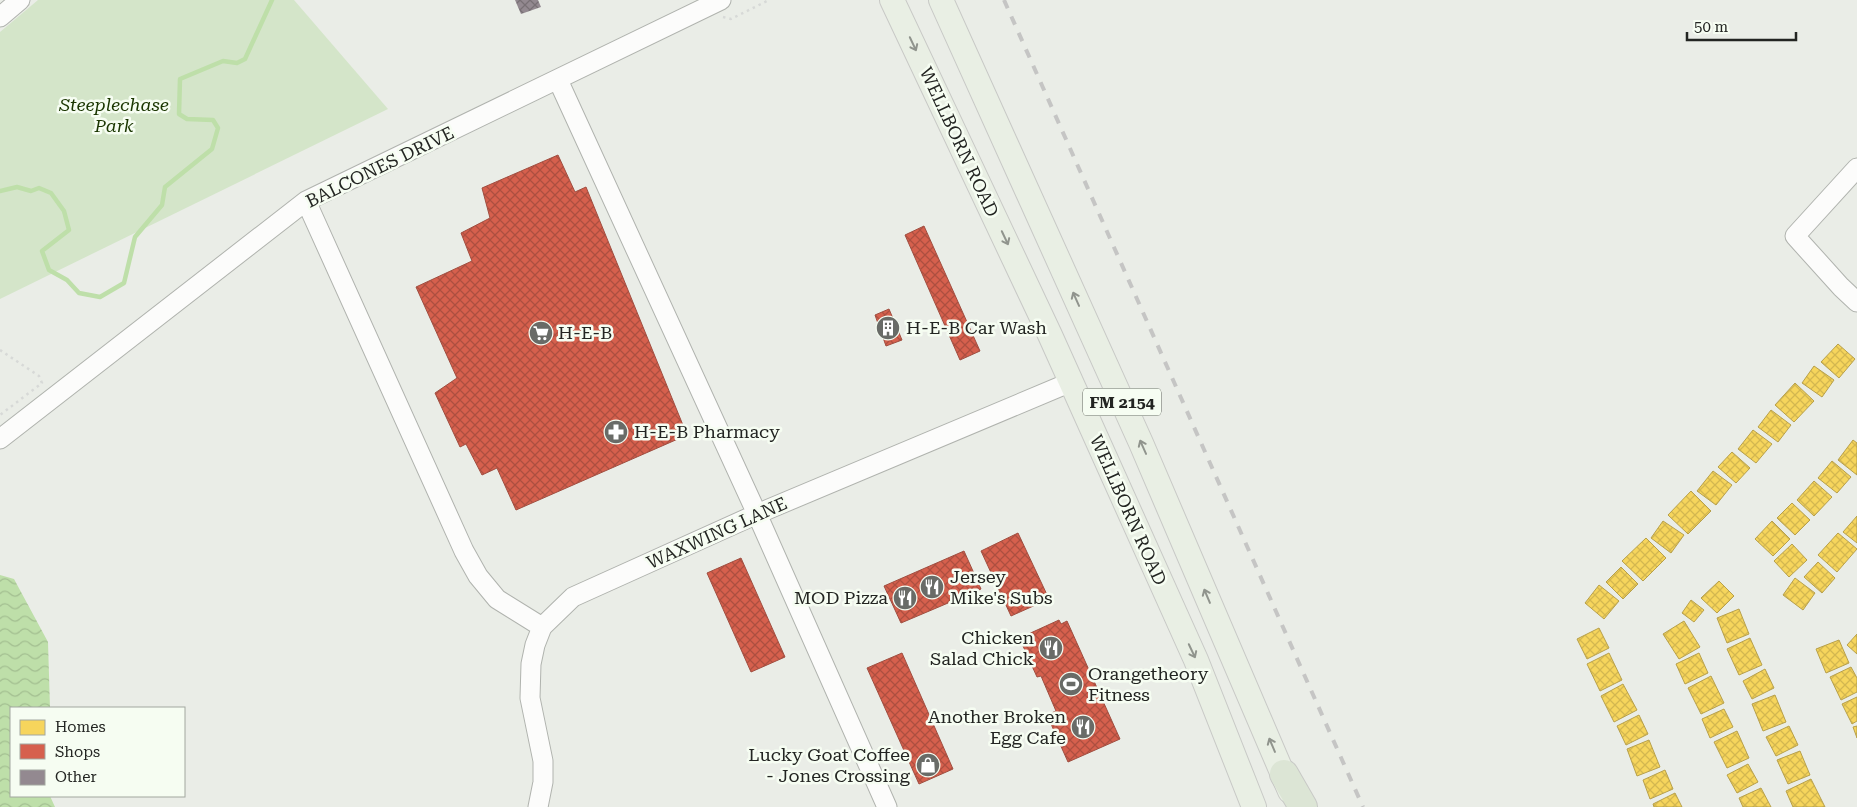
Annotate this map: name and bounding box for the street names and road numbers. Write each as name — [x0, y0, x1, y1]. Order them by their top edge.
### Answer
street label: WELLBORN ROAD — [916, 64, 1003, 220]
street label: BALCONES DRIVE — [302, 122, 457, 211]
road number: FM 2154 — [1083, 388, 1161, 416]
street label: WELLBORN ROAD — [1086, 431, 1171, 588]
street label: WAXWING LANE — [643, 492, 790, 573]

